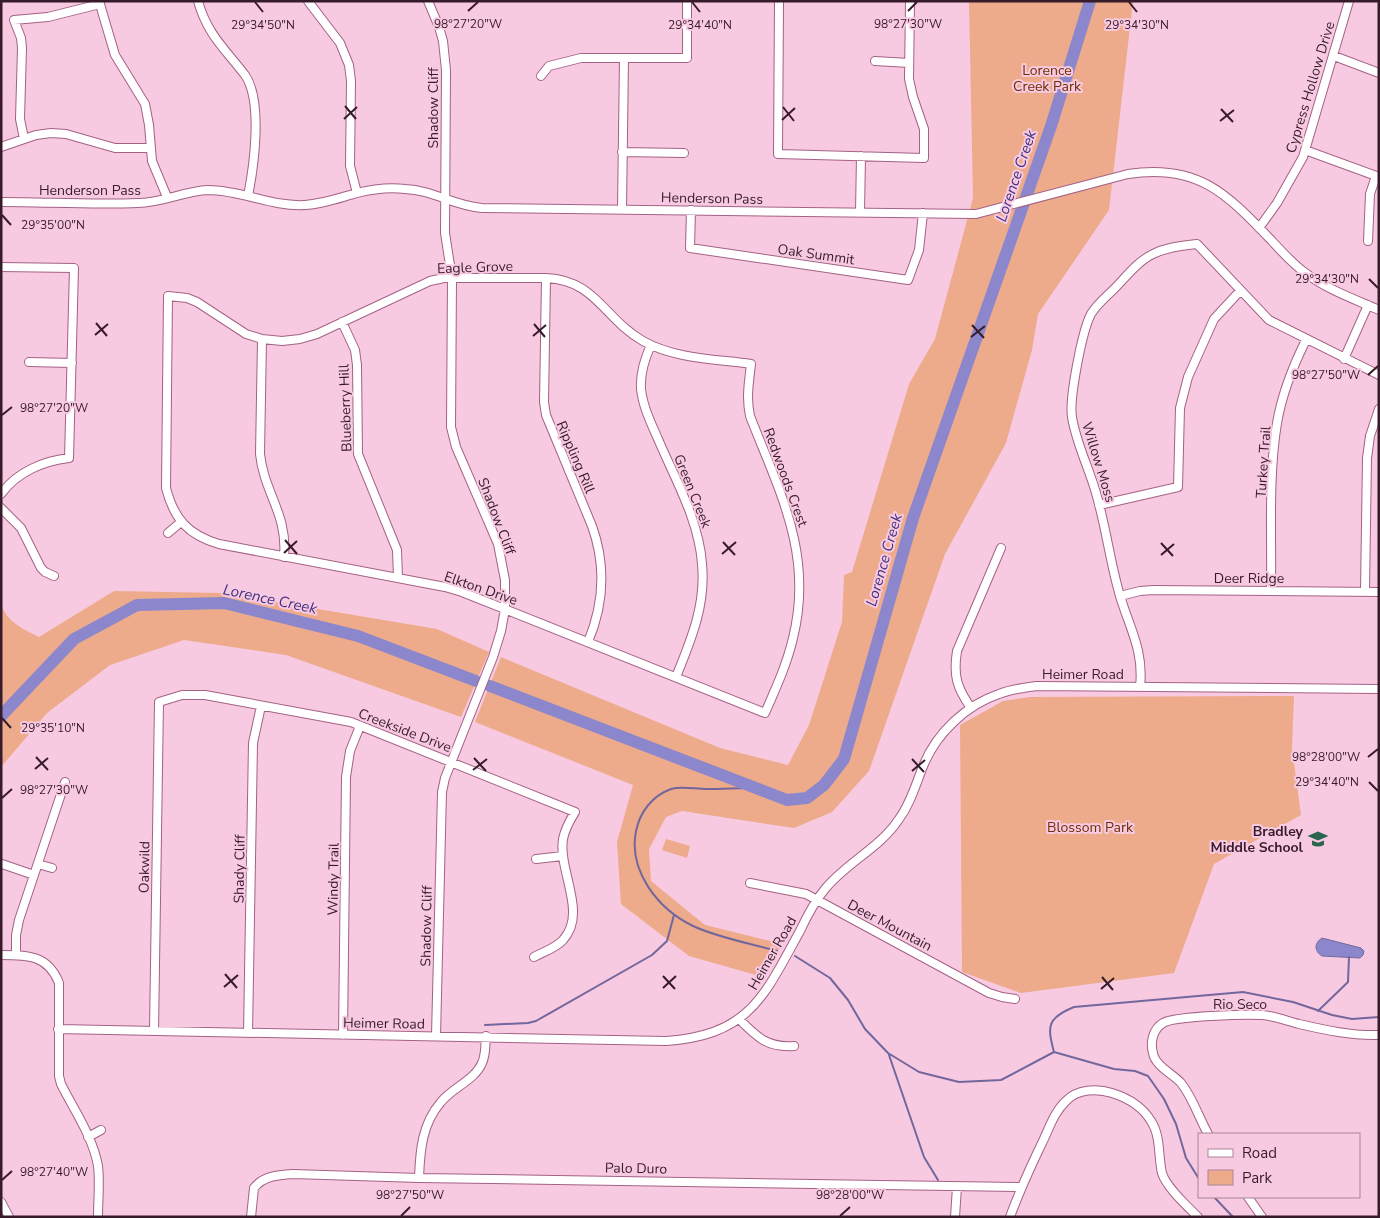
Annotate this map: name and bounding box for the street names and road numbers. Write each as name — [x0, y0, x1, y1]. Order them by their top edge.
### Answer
street label: Cypress Hollow Drive — [1281, 19, 1340, 155]
street label: Shadow Cliff — [424, 67, 443, 149]
street label: Henderson Pass — [39, 181, 141, 200]
street label: Henderson Pass — [661, 188, 763, 209]
street label: Oak Summit — [776, 240, 856, 269]
street label: Eagle Grove — [437, 257, 513, 278]
street label: Blueberry Hill — [334, 363, 357, 452]
street label: Rippling Rill — [552, 418, 600, 497]
street label: Willow Moss — [1077, 420, 1120, 505]
street label: Turkey Trail — [1251, 424, 1276, 499]
street label: Redwoods Crest — [759, 425, 812, 529]
street label: Green Creek — [669, 452, 716, 532]
street label: Shadow Cliff — [473, 475, 520, 558]
street label: Elkton Drive — [442, 567, 520, 610]
street label: Deer Ridge — [1214, 569, 1284, 588]
street label: Heimer Road — [1042, 665, 1124, 684]
street label: Creekside Drive — [355, 704, 454, 757]
street label: Shady Cliff — [229, 834, 250, 904]
street label: Oakwild — [135, 841, 154, 893]
street label: Windy Trail — [323, 842, 344, 916]
street label: Shadow Cliff — [416, 885, 437, 967]
street label: Deer Mountain — [844, 895, 935, 956]
street label: Heimer Road — [744, 913, 801, 993]
street label: Rio Seco — [1213, 995, 1267, 1014]
street label: Heimer Road — [343, 1013, 425, 1034]
street label: Palo Duro — [605, 1158, 668, 1179]

